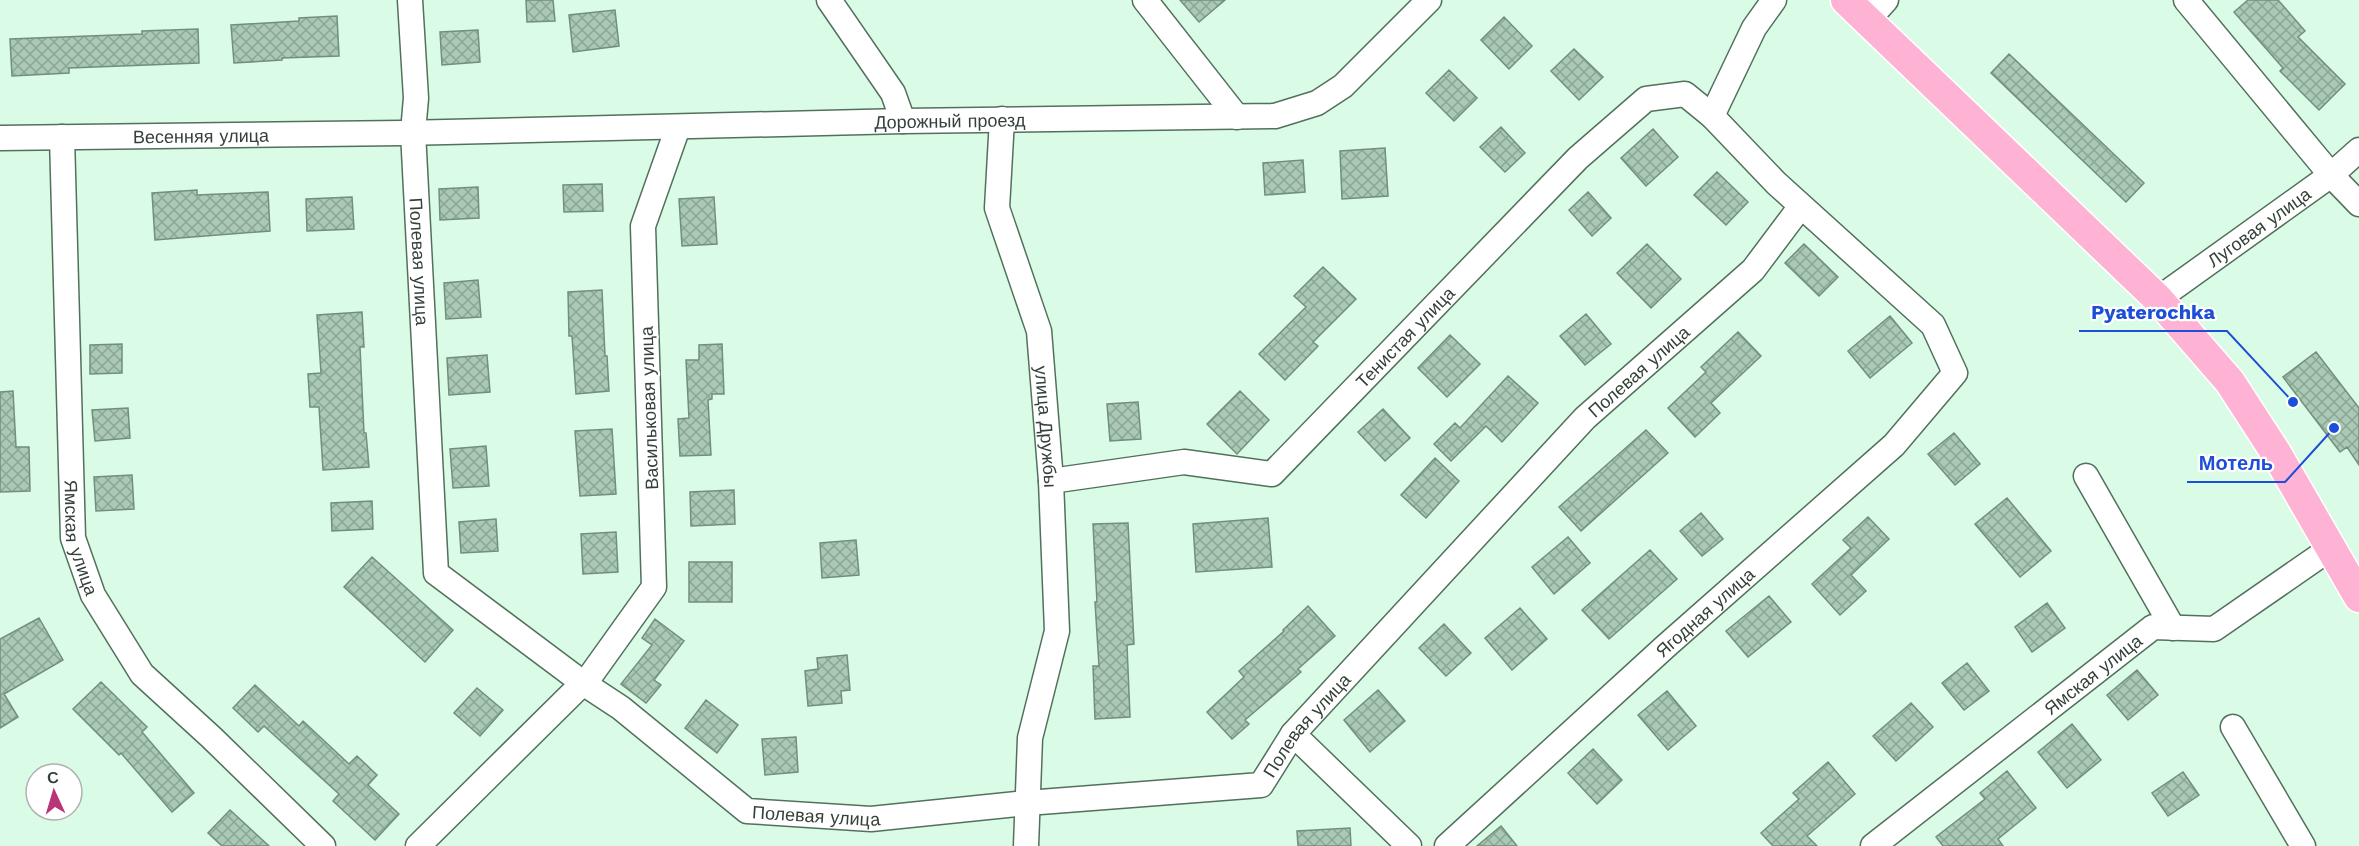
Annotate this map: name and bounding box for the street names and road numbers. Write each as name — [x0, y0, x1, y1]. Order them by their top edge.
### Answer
street label: Дорожный проезд — [874, 109, 1026, 132]
street label: Весенняя улица — [133, 124, 270, 147]
street label: Луговая улица — [2203, 182, 2315, 271]
street label: Полевая улица — [406, 197, 434, 327]
street label: Тенистая улица — [1351, 281, 1459, 392]
street label: Полевая улица — [1583, 320, 1694, 421]
street label: Васильковая улица — [636, 325, 662, 490]
street label: улица Дружбы — [1031, 365, 1062, 488]
street label: Ямская улица — [61, 480, 103, 599]
street label: Ягодная улица — [1651, 562, 1759, 661]
street label: Ямская улица — [2040, 629, 2147, 719]
street label: Полевая улица — [1258, 668, 1355, 781]
street label: Полевая улица — [752, 801, 882, 830]

